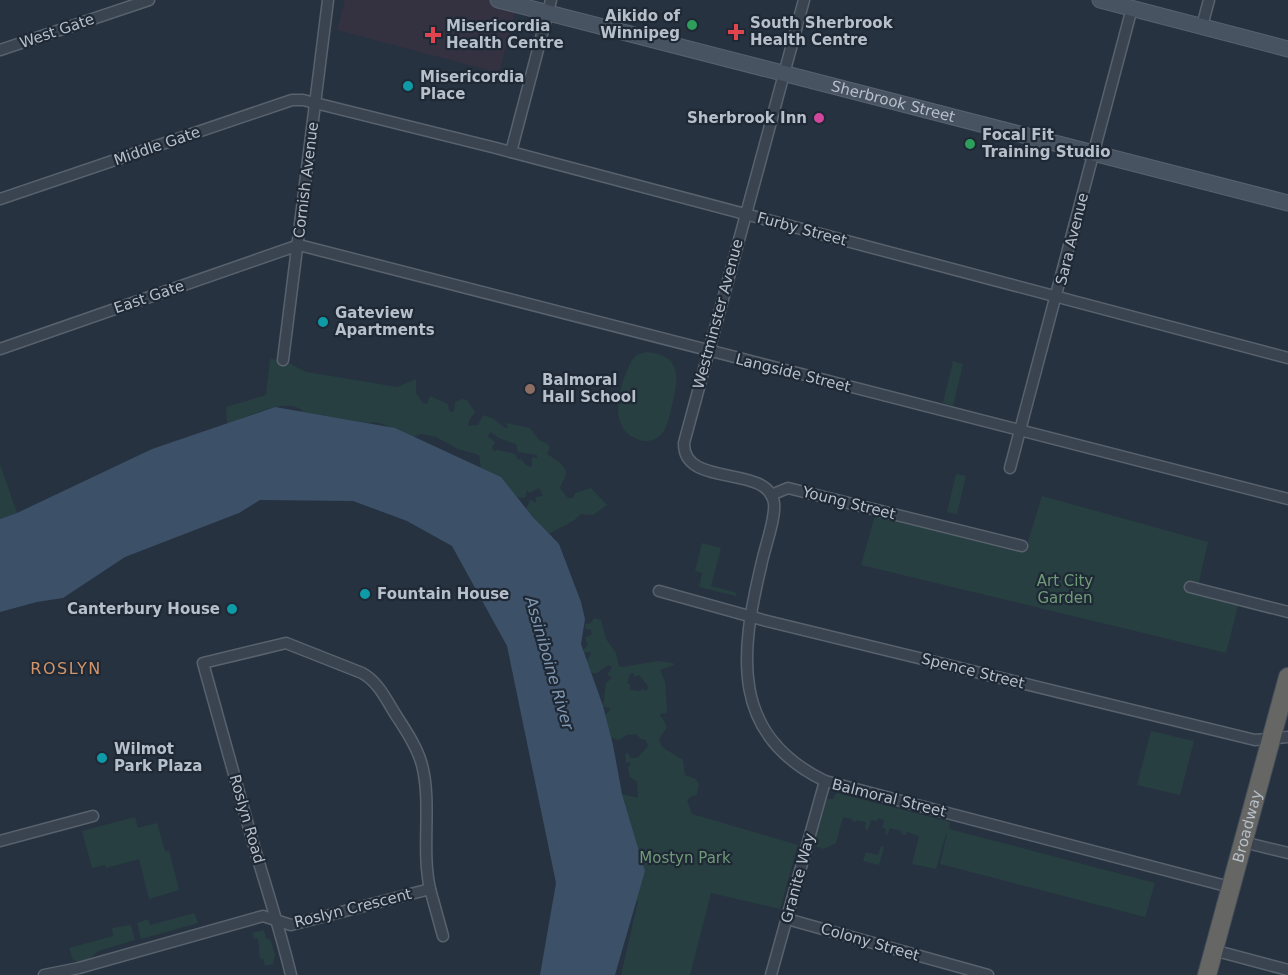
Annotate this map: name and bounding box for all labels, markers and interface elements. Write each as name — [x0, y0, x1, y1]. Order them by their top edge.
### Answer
place label: Aikido of Winnipeg — [600, 7, 680, 42]
street label: West Gate — [17, 10, 97, 52]
place label: South Sherbrook Health Centre — [750, 14, 894, 49]
place label: Misericordia Health Centre — [446, 17, 564, 52]
marker: Aikido of Winnipeg — [685, 18, 699, 32]
marker: South Sherbrook Health Centre — [727, 23, 745, 41]
marker: Misericordia Health Centre — [424, 26, 442, 44]
place label: Misericordia Place — [420, 68, 524, 103]
street label: Sherbrook Street — [829, 77, 957, 126]
marker: Misericordia Place — [401, 79, 415, 93]
place label: Sherbrook Inn — [687, 109, 807, 127]
marker: Sherbrook Inn — [812, 111, 826, 125]
street label: Cornish Avenue — [290, 121, 322, 239]
street label: Middle Gate — [111, 123, 203, 169]
place label: Focal Fit Training Studio — [982, 126, 1111, 161]
marker: Focal Fit Training Studio — [963, 137, 977, 151]
street label: Sara Avenue — [1052, 191, 1092, 287]
street label: Furby Street — [755, 208, 849, 250]
street label: Westminster Avenue — [689, 237, 747, 391]
street label: East Gate — [112, 277, 186, 317]
place label: Gateview Apartments — [335, 304, 435, 339]
marker: Gateview Apartments — [316, 315, 330, 329]
street label: Langside Street — [734, 350, 852, 396]
place label: Balmoral Hall School — [542, 371, 636, 406]
marker: Balmoral Hall School — [523, 382, 537, 396]
street label: Young Street — [800, 483, 897, 523]
park label: Art City Garden — [1037, 572, 1093, 607]
place label: Fountain House — [377, 585, 509, 603]
marker: Fountain House — [358, 587, 372, 601]
water label: Assiniboine River — [521, 593, 578, 733]
place label: Canterbury House — [67, 600, 220, 618]
marker: Canterbury House — [225, 602, 239, 616]
street label: Spence Street — [920, 649, 1027, 693]
district label: ROSLYN — [30, 659, 102, 678]
place label: Wilmot Park Plaza — [114, 740, 202, 775]
marker: Wilmot Park Plaza — [95, 751, 109, 765]
street label: Roslyn Road — [226, 772, 268, 866]
street label: Balmoral Street — [830, 775, 948, 821]
street label: Broadway — [1229, 788, 1266, 865]
street label: Granite Way — [777, 831, 819, 925]
park label: Mostyn Park — [639, 849, 731, 867]
street label: Roslyn Crescent — [292, 885, 414, 931]
street label: Colony Street — [819, 919, 921, 965]

